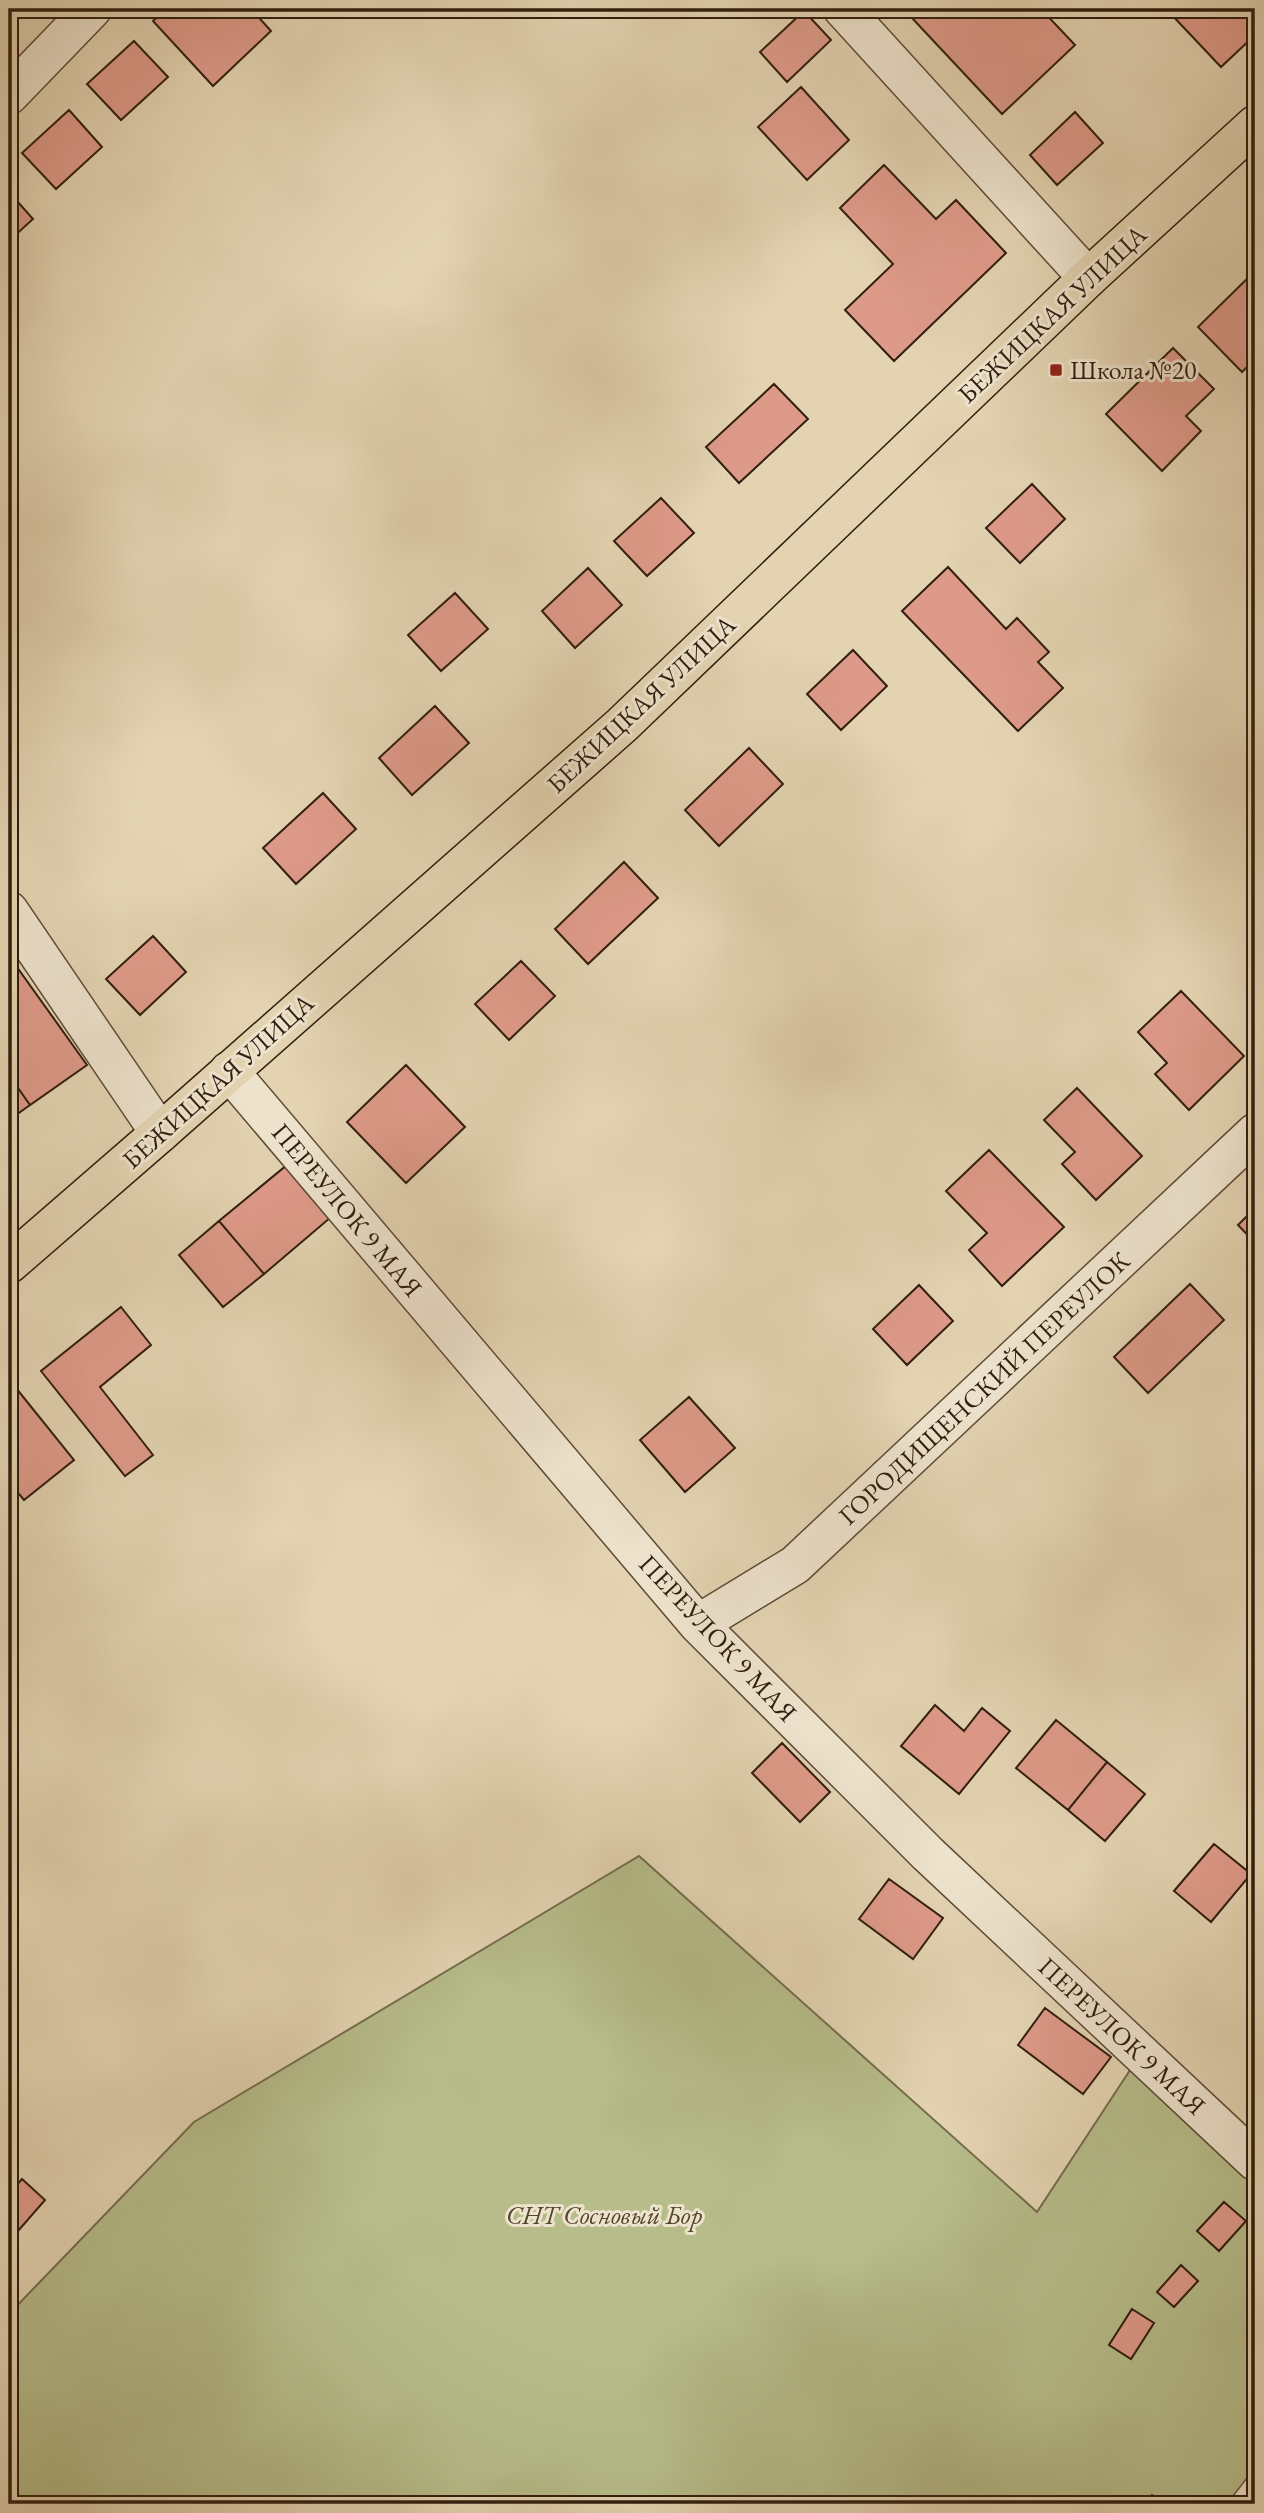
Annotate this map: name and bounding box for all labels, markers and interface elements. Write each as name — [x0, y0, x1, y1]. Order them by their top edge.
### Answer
street label: БЕЖИЦКАЯ УЛИЦА — [950, 217, 1155, 411]
place label: Школа №20 — [1070, 353, 1197, 387]
marker: Школа №20 — [1048, 362, 1064, 378]
street label: БЕЖИЦКАЯ УЛИЦА — [539, 607, 744, 801]
street label: БЕЖИЦКАЯ УЛИЦА — [115, 985, 322, 1176]
street label: ПЕРЕУЛОК 9 МАЯ — [264, 1116, 430, 1304]
street label: ГОРОДИЩЕНСКИЙ ПЕРЕУЛОК — [831, 1243, 1137, 1532]
street label: ПЕРЕУЛОК 9 МАЯ — [631, 1547, 805, 1729]
street label: ПЕРЕУЛОК 9 МАЯ — [1031, 1949, 1213, 2123]
park label: СНТ Сосновый Бор — [506, 2198, 703, 2232]

